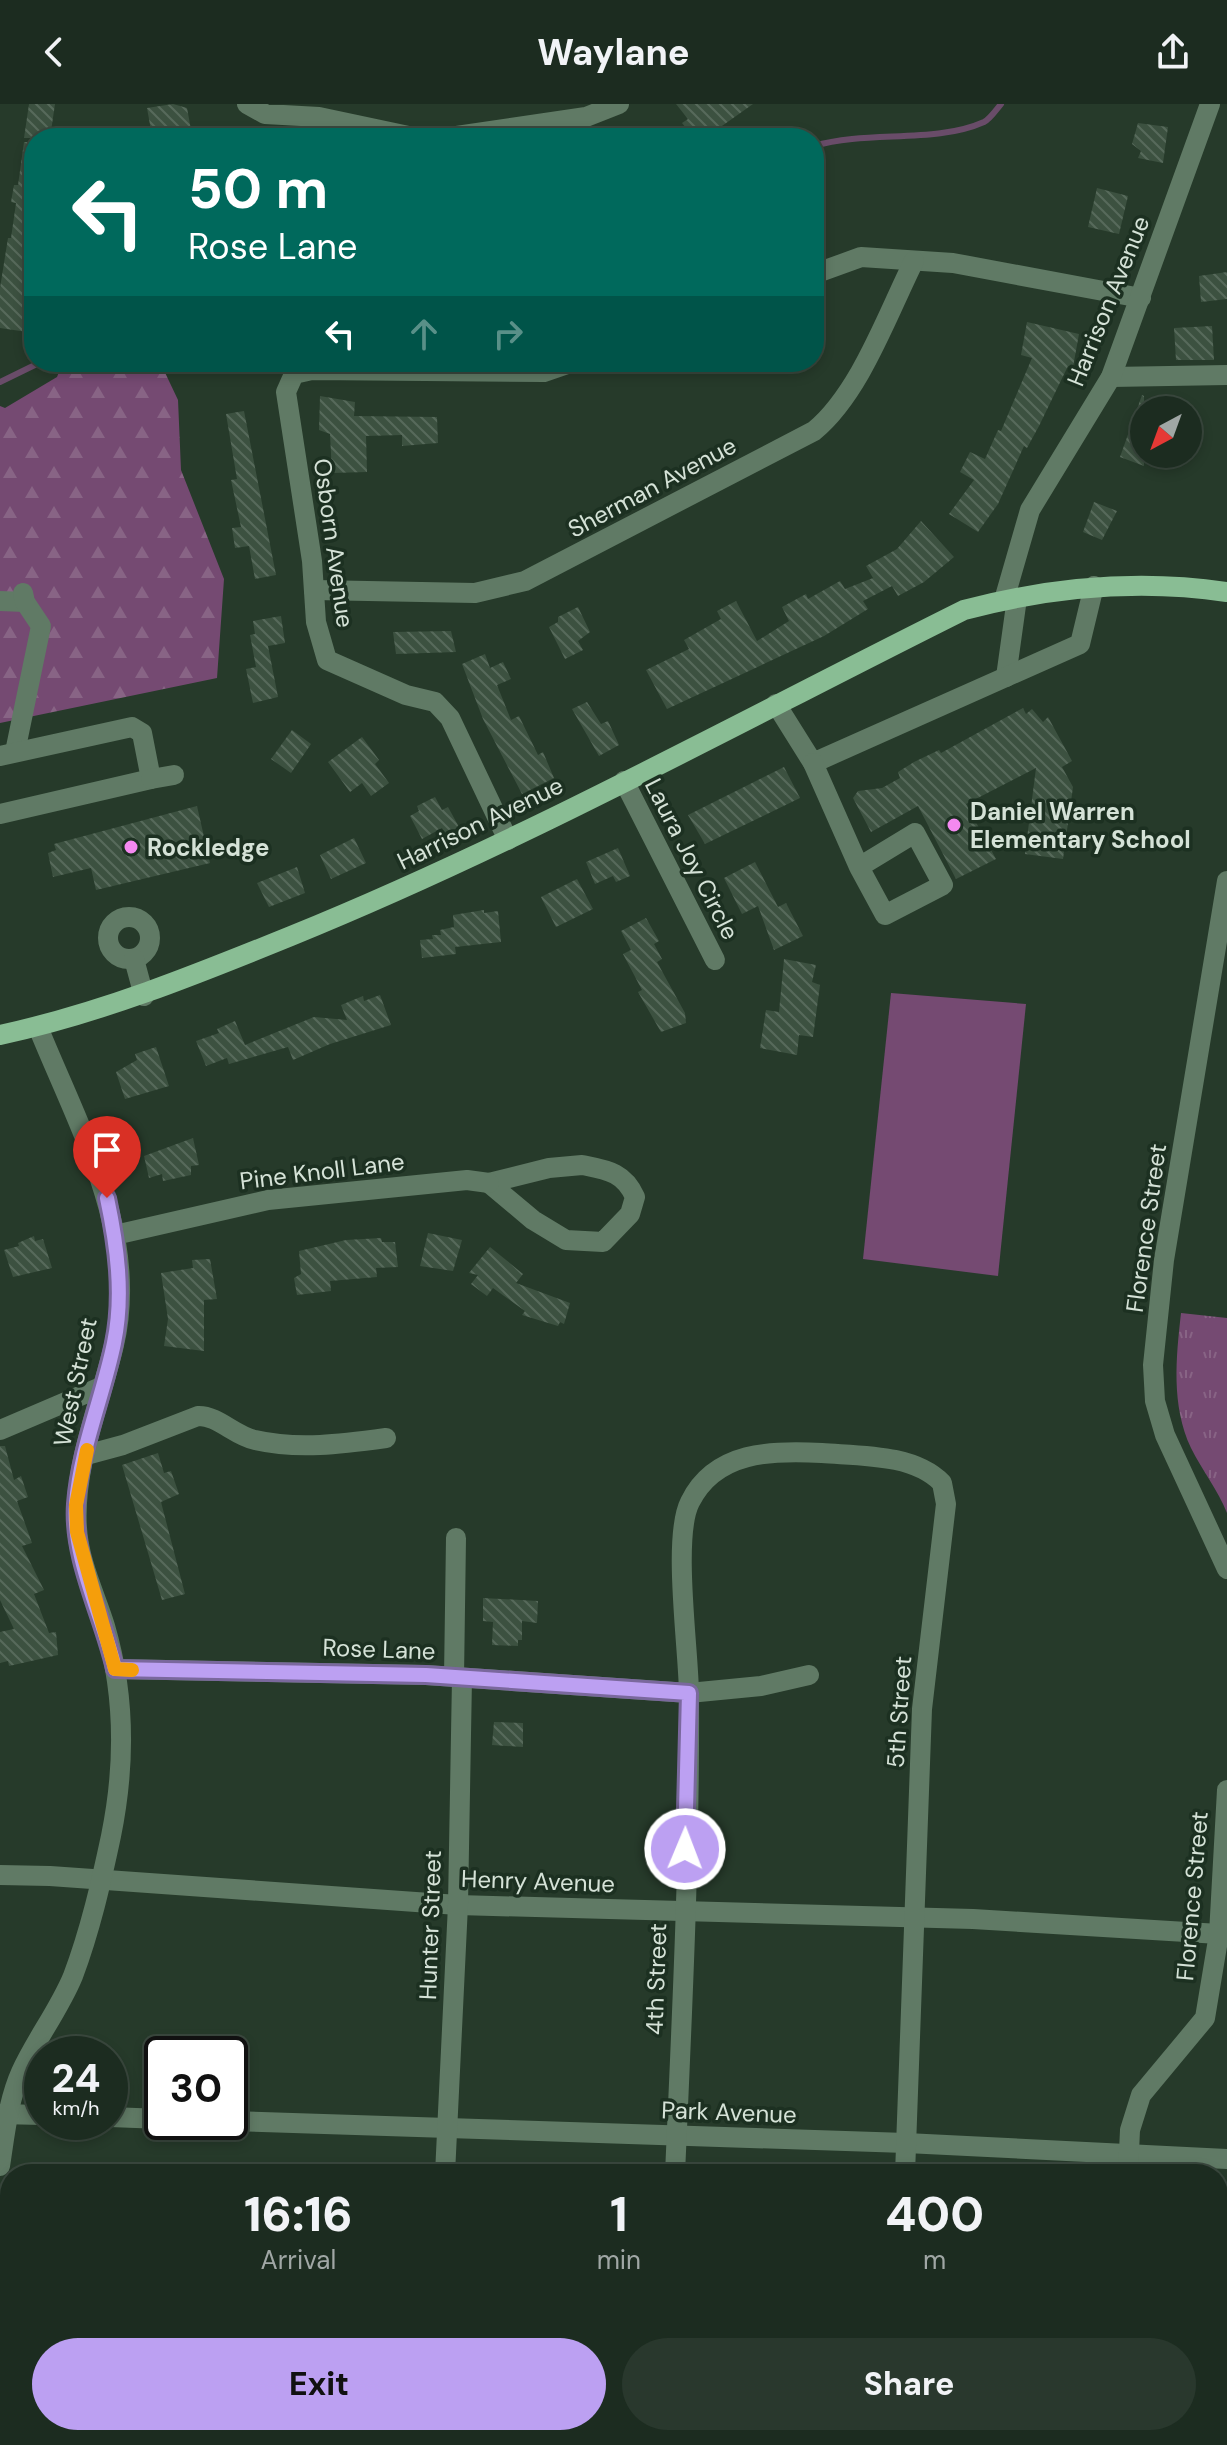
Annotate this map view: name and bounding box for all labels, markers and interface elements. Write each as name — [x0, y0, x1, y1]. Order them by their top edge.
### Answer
text: Waylane — [537, 29, 690, 76]
icon: back — [32, 30, 76, 74]
icon: share — [1151, 30, 1195, 74]
text: 50 m — [188, 152, 328, 225]
icon: left — [56, 160, 160, 264]
street label: Harrison Avenue — [1060, 211, 1156, 391]
text: Rose Lane — [188, 223, 357, 270]
icon: left — [318, 312, 362, 356]
icon: ahead — [402, 312, 446, 356]
icon: right — [486, 312, 530, 356]
north arrow — [1130, 396, 1202, 468]
map controls — [1130, 396, 1202, 468]
street label: Sherman Avenue — [562, 430, 742, 544]
street label: Osborn Avenue — [307, 456, 361, 630]
street label: Harrison Avenue — [392, 769, 568, 877]
street label: Laura Joy Circle — [638, 773, 746, 945]
place label: Daniel Warren Elementary School — [970, 796, 1191, 855]
marker: Daniel Warren Elementary School — [945, 816, 963, 834]
place label: Rockledge — [147, 832, 269, 863]
marker: Rockledge — [122, 838, 140, 856]
pin — [73, 1116, 141, 1198]
icon: arrive — [85, 1128, 129, 1172]
street label: Florence Street — [1119, 1142, 1173, 1314]
street label: Pine Knoll Lane — [238, 1146, 406, 1196]
street label: West Street — [46, 1315, 104, 1449]
street label: Rose Lane — [322, 1632, 436, 1666]
street label: 5th Street — [880, 1655, 918, 1769]
position arrow — [643, 1807, 727, 1891]
street label: Florence Street — [1169, 1810, 1215, 1982]
street label: Hunter Street — [412, 1850, 448, 2000]
street label: Henry Avenue — [461, 1863, 615, 1899]
street label: 4th Street — [639, 1922, 673, 2036]
speed limit sign: 30 — [144, 2036, 248, 2140]
text: 24 — [52, 2052, 100, 2104]
street label: Park Avenue — [661, 2094, 797, 2130]
text: km/h — [52, 2095, 100, 2121]
text: 16:16 — [244, 2183, 353, 2246]
text: 1 — [610, 2183, 628, 2246]
text: 400 — [885, 2183, 984, 2246]
text: Arrival — [260, 2243, 336, 2277]
text: min — [597, 2243, 641, 2277]
text: m — [923, 2243, 946, 2277]
button: Exit — [32, 2338, 606, 2430]
button: Share — [622, 2338, 1196, 2430]

